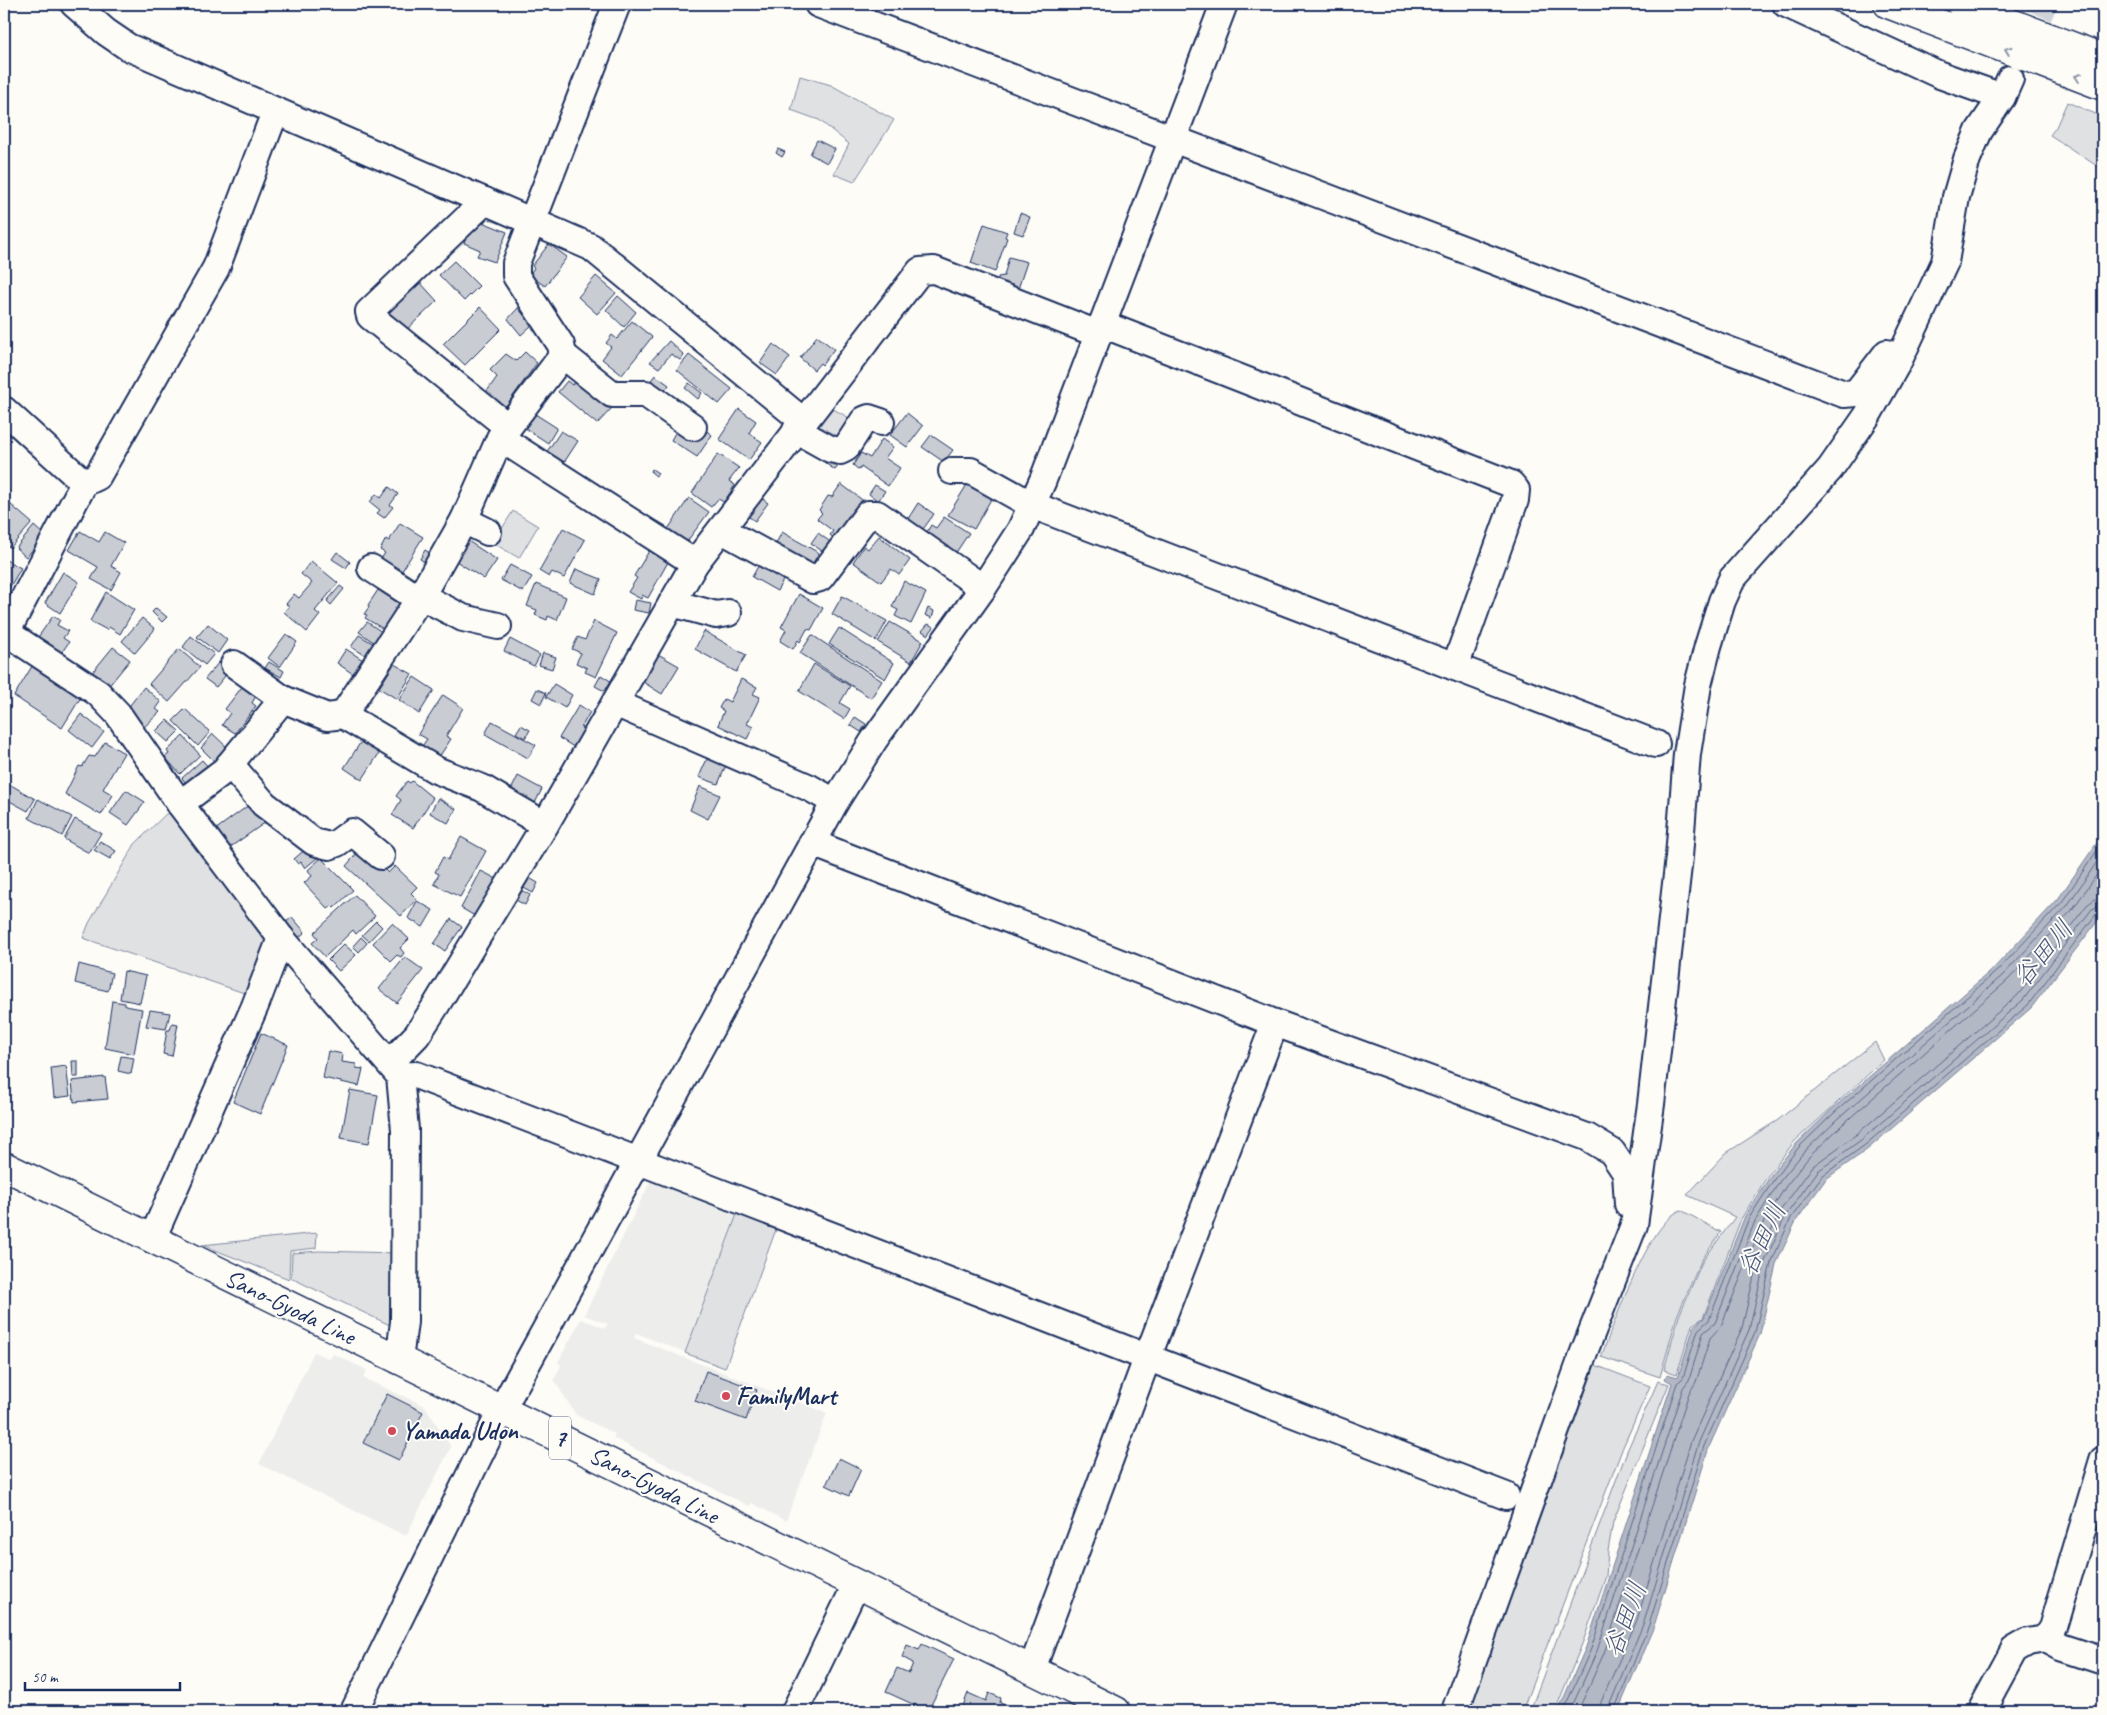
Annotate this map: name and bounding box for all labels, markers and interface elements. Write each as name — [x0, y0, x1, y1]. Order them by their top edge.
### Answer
one-way arrow — [2004, 46, 2012, 56]
one-way arrow — [2074, 73, 2083, 83]
water label: 谷田川 — [2005, 913, 2081, 993]
water label: 谷田川 — [1730, 1197, 1794, 1281]
street label: Sano-Gyoda Line — [220, 1262, 362, 1353]
place label: FamilyMart — [736, 1380, 839, 1412]
marker: FamilyMart — [720, 1390, 732, 1402]
place label: Yamada Udon — [402, 1415, 519, 1447]
road number: 7 — [549, 1416, 571, 1460]
marker: Yamada Udon — [386, 1425, 398, 1437]
street label: Sano-Gyoda Line — [584, 1439, 726, 1532]
water label: 谷田川 — [1596, 1577, 1654, 1661]
scale bar — [25, 1660, 180, 1692]
text: 50 m — [32, 1668, 59, 1687]

